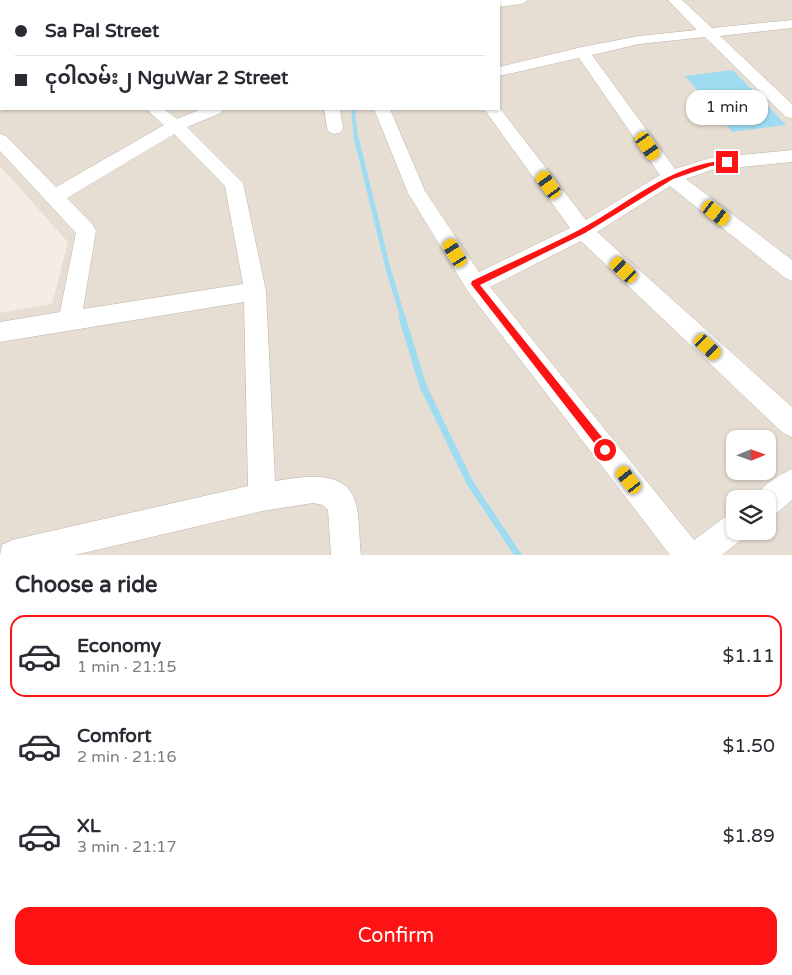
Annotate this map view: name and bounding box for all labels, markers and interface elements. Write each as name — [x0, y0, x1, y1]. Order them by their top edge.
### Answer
text: Sa Pal Street — [45, 20, 159, 42]
text: ငုဝါလမ်း၂ NguWar 2 Street — [45, 67, 288, 89]
callout: 1 min — [686, 90, 768, 124]
text: 1 min — [706, 97, 748, 117]
car — [633, 129, 662, 163]
route end — [716, 151, 738, 173]
car — [534, 168, 563, 202]
car — [699, 198, 732, 228]
car — [440, 236, 469, 270]
car — [607, 254, 640, 286]
car — [691, 331, 724, 363]
north arrow — [726, 430, 776, 480]
map controls — [726, 430, 776, 540]
route start — [594, 439, 616, 461]
car — [613, 464, 644, 496]
button: layers — [726, 490, 776, 540]
text: Choose a ride — [15, 572, 158, 598]
icon: car — [17, 634, 62, 679]
text: Economy — [77, 635, 161, 657]
text: $1.11 — [723, 645, 775, 667]
text: 1 min · 21:15 — [77, 657, 176, 677]
icon: car — [17, 724, 62, 769]
text: Comfort — [77, 725, 151, 747]
text: $1.50 — [723, 735, 775, 757]
text: 2 min · 21:16 — [77, 747, 176, 767]
icon: car — [17, 814, 62, 859]
text: XL — [77, 815, 101, 837]
text: $1.89 — [723, 825, 775, 847]
text: 3 min · 21:17 — [77, 837, 176, 857]
button: Confirm — [15, 907, 777, 965]

